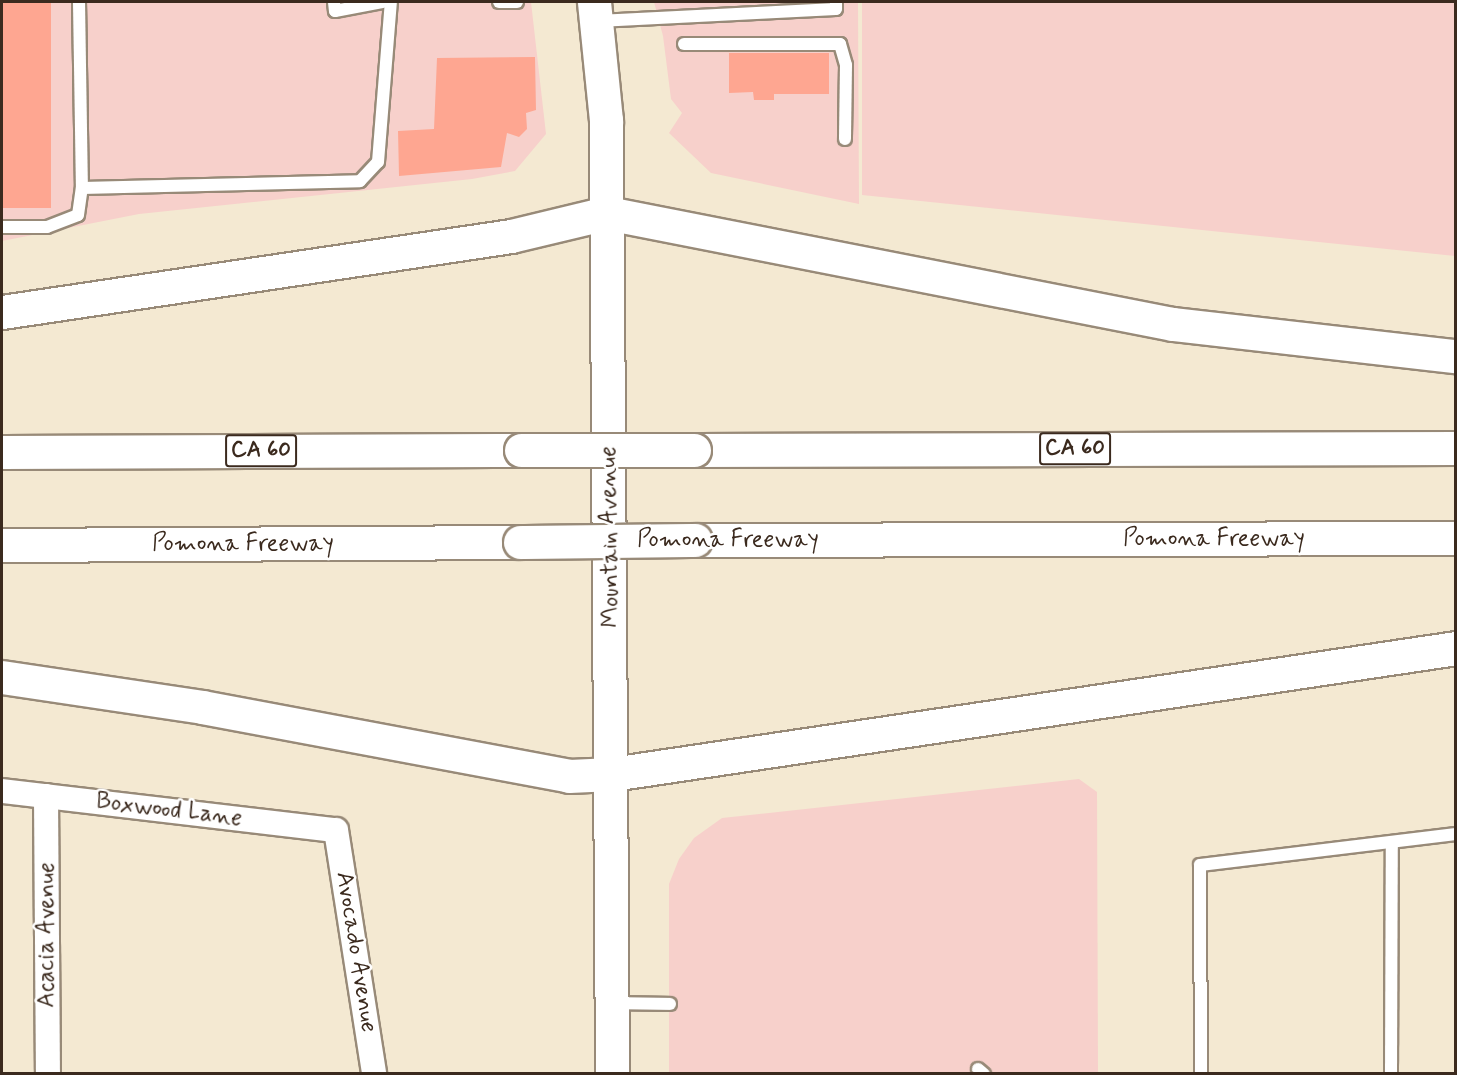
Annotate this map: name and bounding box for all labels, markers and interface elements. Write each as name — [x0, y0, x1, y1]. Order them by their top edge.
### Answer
road number: CA 60 — [1039, 430, 1111, 468]
road number: CA 60 — [225, 432, 297, 470]
street label: Mountain Avenue — [594, 448, 626, 626]
street label: Pomona Freeway — [1123, 525, 1305, 553]
street label: Pomona Freeway — [637, 526, 819, 554]
street label: Pomona Freeway — [152, 530, 334, 558]
street label: Boxwood Lane — [96, 787, 242, 833]
street label: Acacia Avenue — [33, 861, 61, 1009]
street label: Avocado Avenue — [329, 868, 383, 1036]

